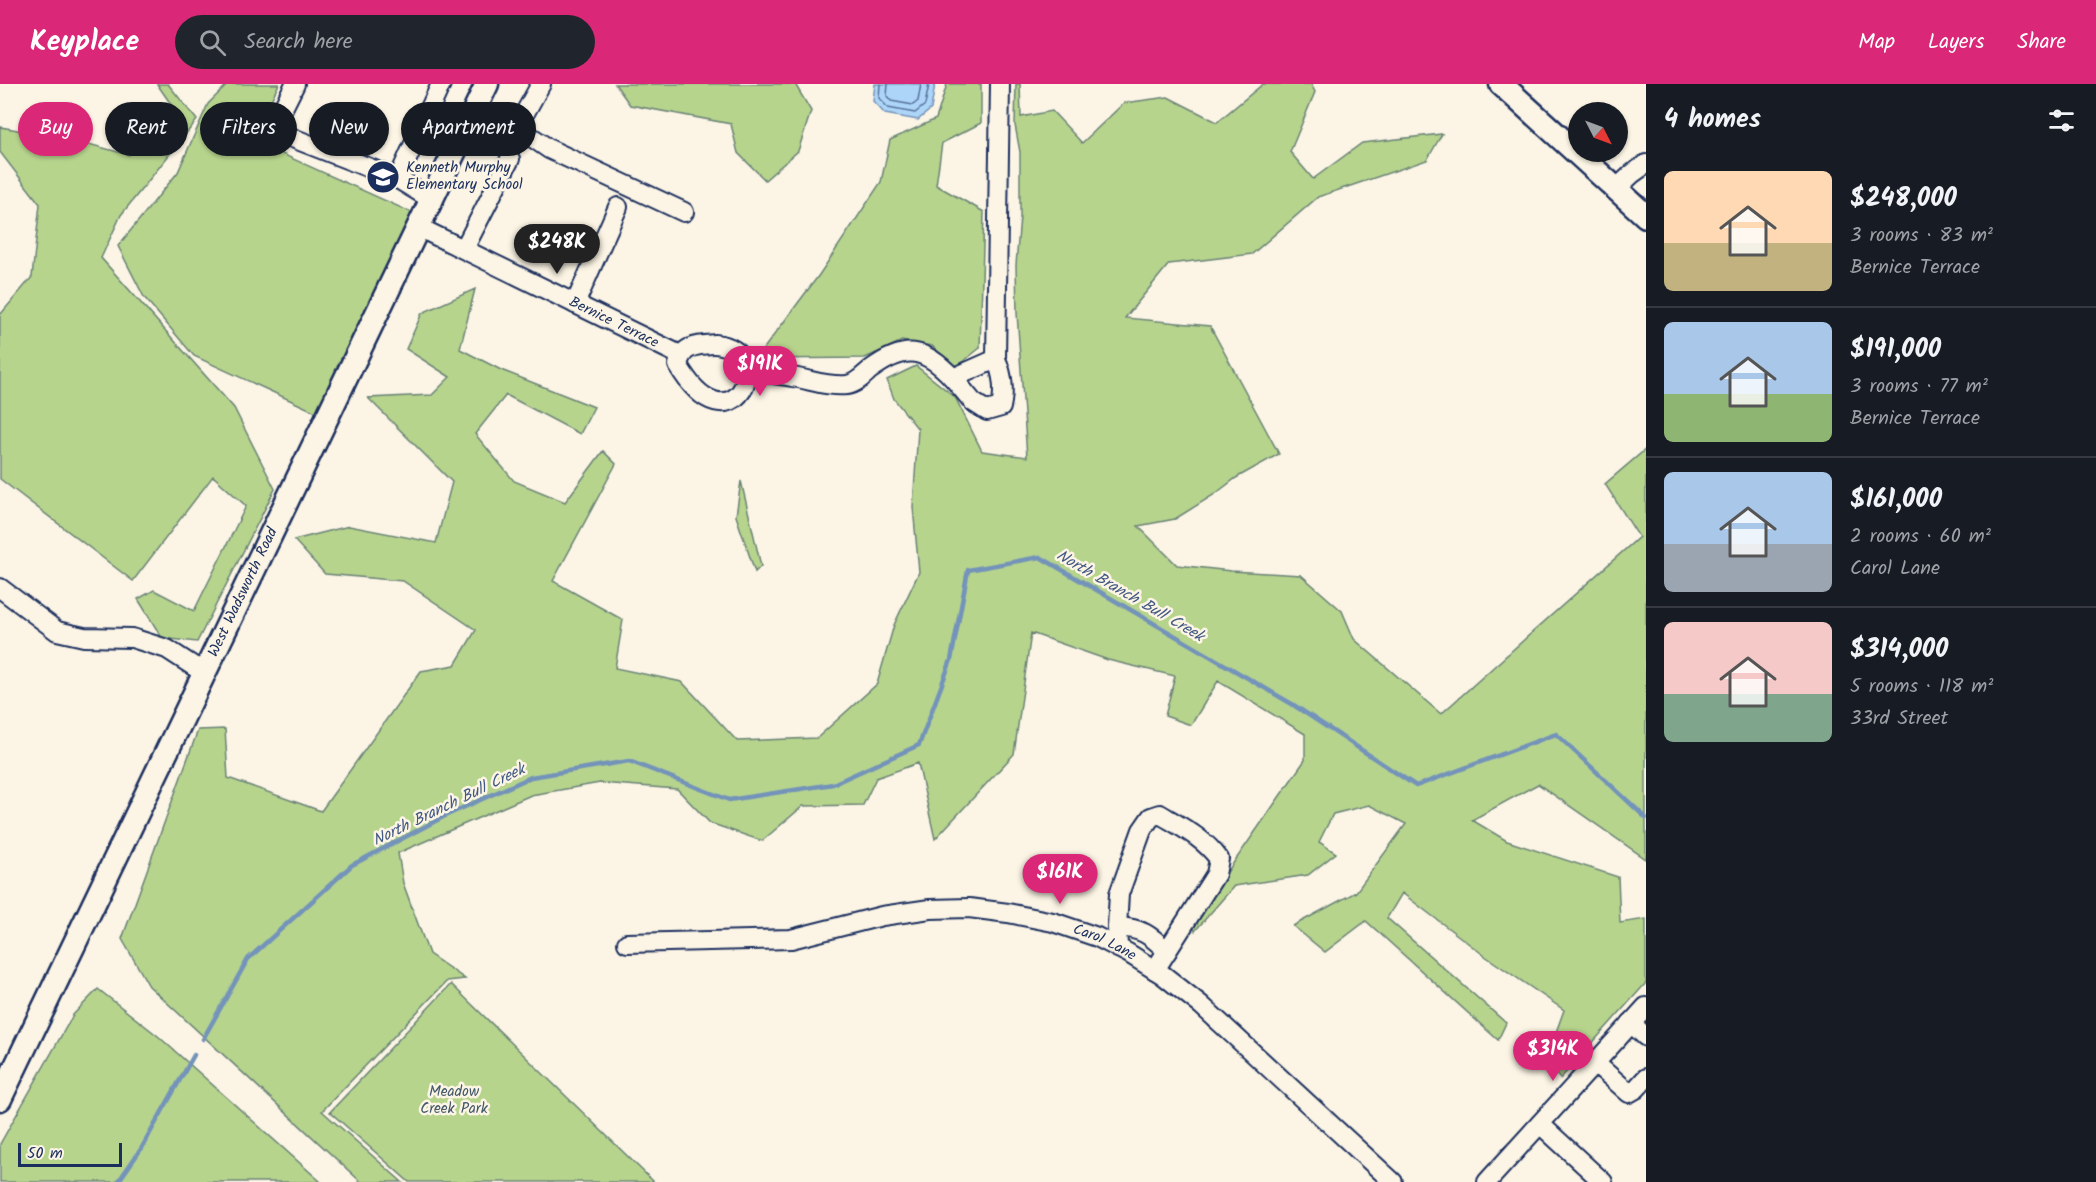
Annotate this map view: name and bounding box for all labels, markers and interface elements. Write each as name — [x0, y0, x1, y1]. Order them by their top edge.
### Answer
search box — [175, 15, 595, 69]
text: Keyplace — [30, 20, 139, 65]
text: Search here — [244, 25, 353, 60]
icon: search — [196, 26, 229, 59]
text: Map — [1858, 26, 1895, 59]
text: Layers — [1928, 26, 1984, 59]
text: Share — [2017, 26, 2066, 59]
text: 4 homes — [1664, 99, 1761, 141]
chip: Buy — [18, 102, 93, 156]
chip: Rent — [105, 102, 188, 156]
chip: Filters — [200, 102, 297, 156]
chip: New — [309, 102, 389, 156]
chip: Apartment — [401, 102, 536, 156]
north arrow — [1568, 102, 1628, 162]
map controls — [1568, 102, 1628, 162]
icon: filters — [2045, 104, 2078, 137]
place label: Kenneth Murphy Elementary School — [406, 156, 523, 197]
school or university icon: Kenneth Murphy Elementary School — [365, 159, 401, 195]
text: $248,000 — [1850, 178, 1957, 220]
icon: home — [1712, 195, 1784, 267]
text: 3 rooms · 83 m² — [1850, 220, 1993, 252]
pin: $248K — [515, 224, 599, 275]
text: $248K — [528, 227, 586, 259]
text: Bernice Terrace — [1850, 252, 1980, 284]
street label: Bernice Terrace — [565, 290, 663, 355]
text: $191,000 — [1850, 329, 1941, 371]
pin: $191K — [718, 346, 802, 397]
icon: home — [1712, 346, 1784, 418]
text: $191K — [737, 349, 783, 381]
text: 3 rooms · 77 m² — [1850, 371, 1988, 403]
text: Bernice Terrace — [1850, 403, 1980, 435]
text: $161,000 — [1850, 479, 1942, 521]
icon: home — [1712, 496, 1784, 568]
text: 2 rooms · 60 m² — [1850, 521, 1991, 553]
street label: West Wadsworth Road — [202, 523, 285, 661]
water label: North Branch Bull Creek — [1051, 543, 1211, 650]
text: Carol Lane — [1850, 553, 1940, 585]
text: $314,000 — [1850, 629, 1948, 671]
icon: home — [1712, 646, 1784, 718]
text: 5 rooms · 118 m² — [1850, 671, 1993, 703]
text: 33rd Street — [1850, 703, 1948, 735]
water label: North Branch Bull Creek — [368, 756, 532, 853]
pin: $161K — [1018, 854, 1102, 905]
text: $161K — [1037, 857, 1083, 889]
street label: Carol Lane — [1070, 918, 1141, 967]
pin: $314K — [1511, 1031, 1595, 1082]
text: $314K — [1527, 1034, 1579, 1066]
park label: Meadow Creek Park — [420, 1080, 489, 1121]
scale bar — [18, 1140, 122, 1168]
text: 50 m — [27, 1141, 63, 1166]

